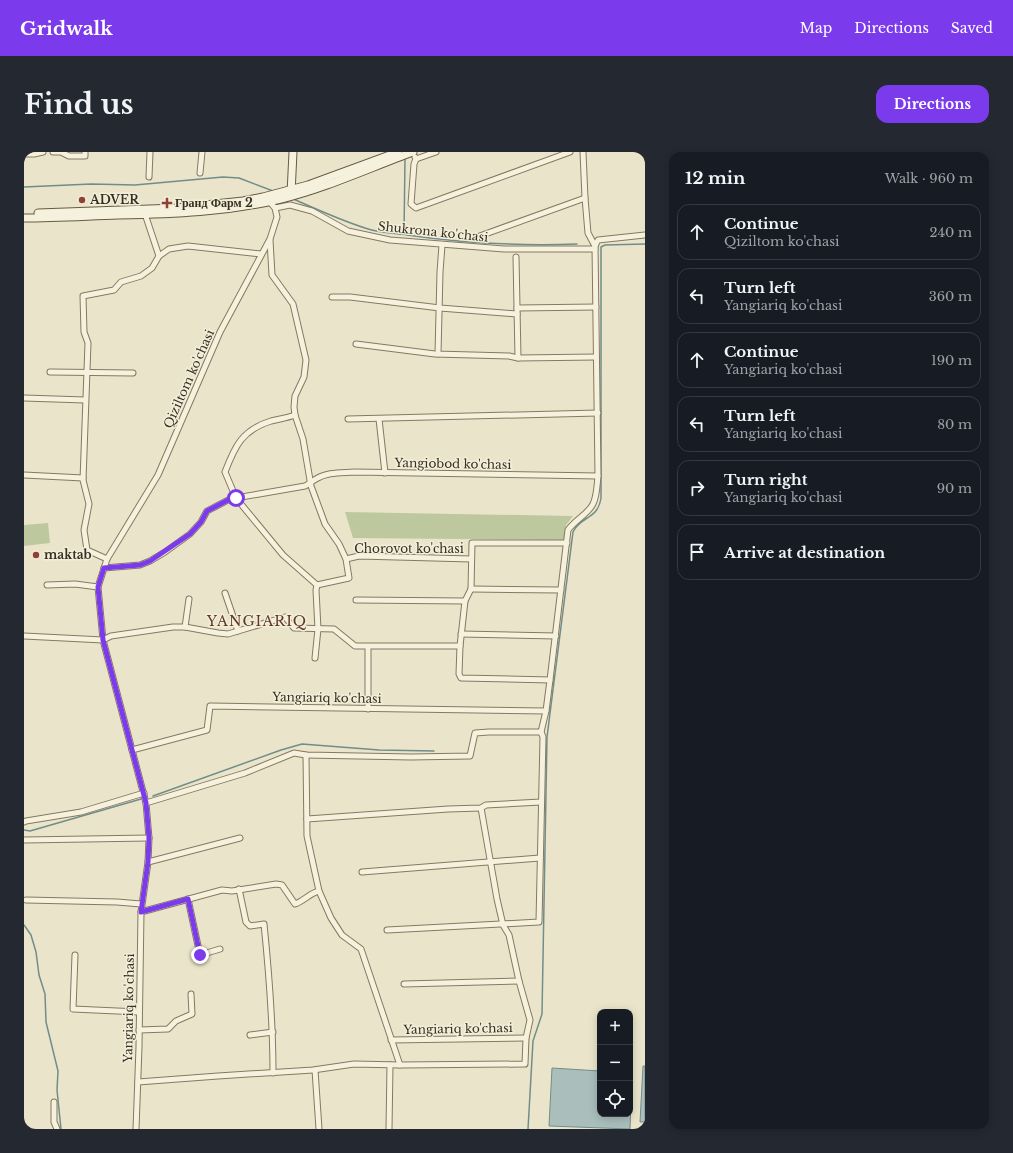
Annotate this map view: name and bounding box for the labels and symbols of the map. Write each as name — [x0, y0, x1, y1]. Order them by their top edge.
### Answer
place label: ADVER — [89, 192, 140, 207]
marker: ADVER — [77, 195, 87, 205]
place label: Гранд Фарм 2 — [175, 195, 253, 210]
marker: Гранд Фарм 2 — [162, 198, 172, 208]
street label: Shukrona ko'chasi — [377, 218, 489, 245]
street label: Qiziltom ko'chasi — [160, 327, 217, 431]
street label: Yangiobod ko'chasi — [394, 455, 511, 472]
route start — [227, 489, 245, 507]
street label: Chorovot ko'chasi — [354, 541, 464, 556]
place label: maktab — [44, 547, 92, 562]
marker: maktab — [31, 550, 41, 560]
district label: YANGIARIQ — [206, 612, 307, 630]
street label: Yangiariq ko'chasi — [271, 689, 382, 706]
route end — [191, 946, 209, 964]
street label: Yangiariq ko'chasi — [120, 953, 137, 1064]
street label: Yangiariq ko'chasi — [402, 1020, 513, 1037]

